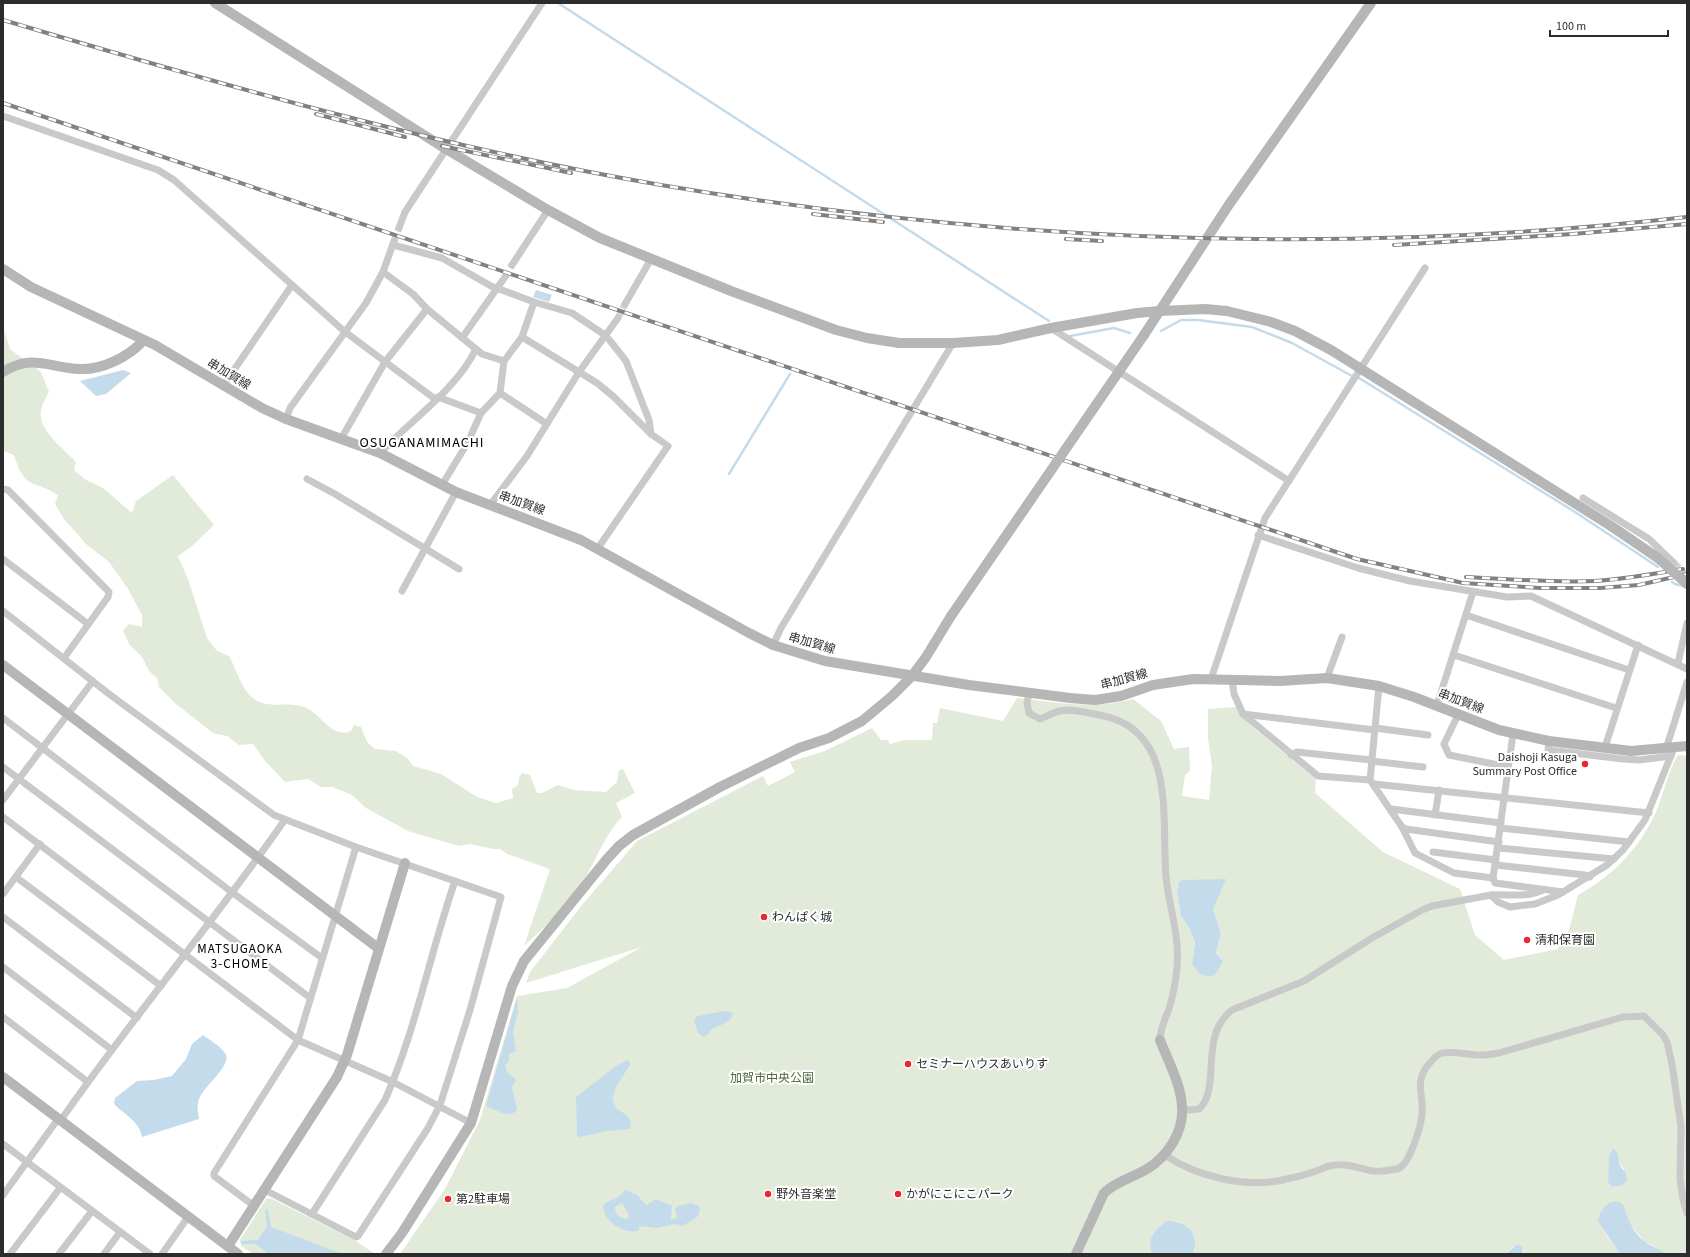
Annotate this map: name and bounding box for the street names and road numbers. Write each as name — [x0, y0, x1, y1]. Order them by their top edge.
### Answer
street label: 串加賀線 — [204, 355, 254, 394]
street label: 串加賀線 — [496, 487, 547, 520]
street label: 串加賀線 — [786, 629, 837, 658]
street label: 串加賀線 — [1099, 665, 1150, 694]
street label: 串加賀線 — [1435, 685, 1486, 718]

